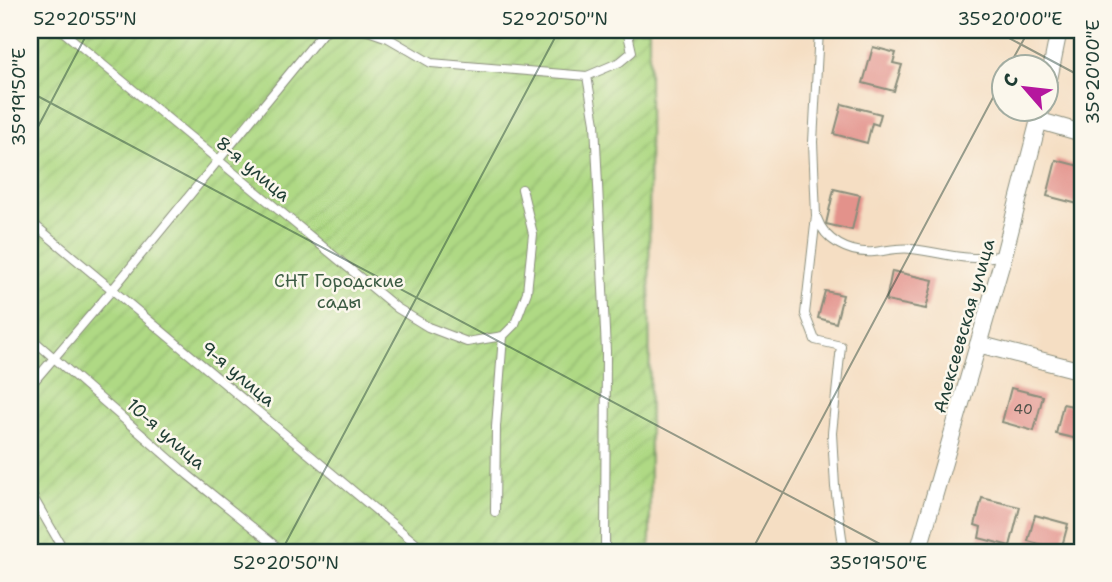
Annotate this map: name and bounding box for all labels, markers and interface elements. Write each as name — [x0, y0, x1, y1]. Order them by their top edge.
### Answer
text: 52°20'55"N — [33, 7, 137, 31]
text: 52°20'50"N — [502, 7, 608, 31]
text: 35°20'00"E — [958, 7, 1062, 31]
text: 35°20'00"E — [1081, 20, 1105, 124]
text: 35°19'50"E — [7, 48, 31, 146]
north arrow — [990, 52, 1060, 122]
text: С — [997, 69, 1024, 91]
street label: 8-я улица — [211, 131, 295, 207]
street label: Алексеевская улица — [928, 236, 1000, 416]
park label: СНТ Городские сады — [274, 269, 404, 314]
street label: 9-я улица — [196, 336, 280, 412]
street label: 10-я улица — [121, 393, 211, 475]
house number: 40 — [1013, 400, 1033, 418]
text: 52°20'50"N — [233, 551, 339, 575]
text: 35°19'50"E — [829, 551, 927, 575]

